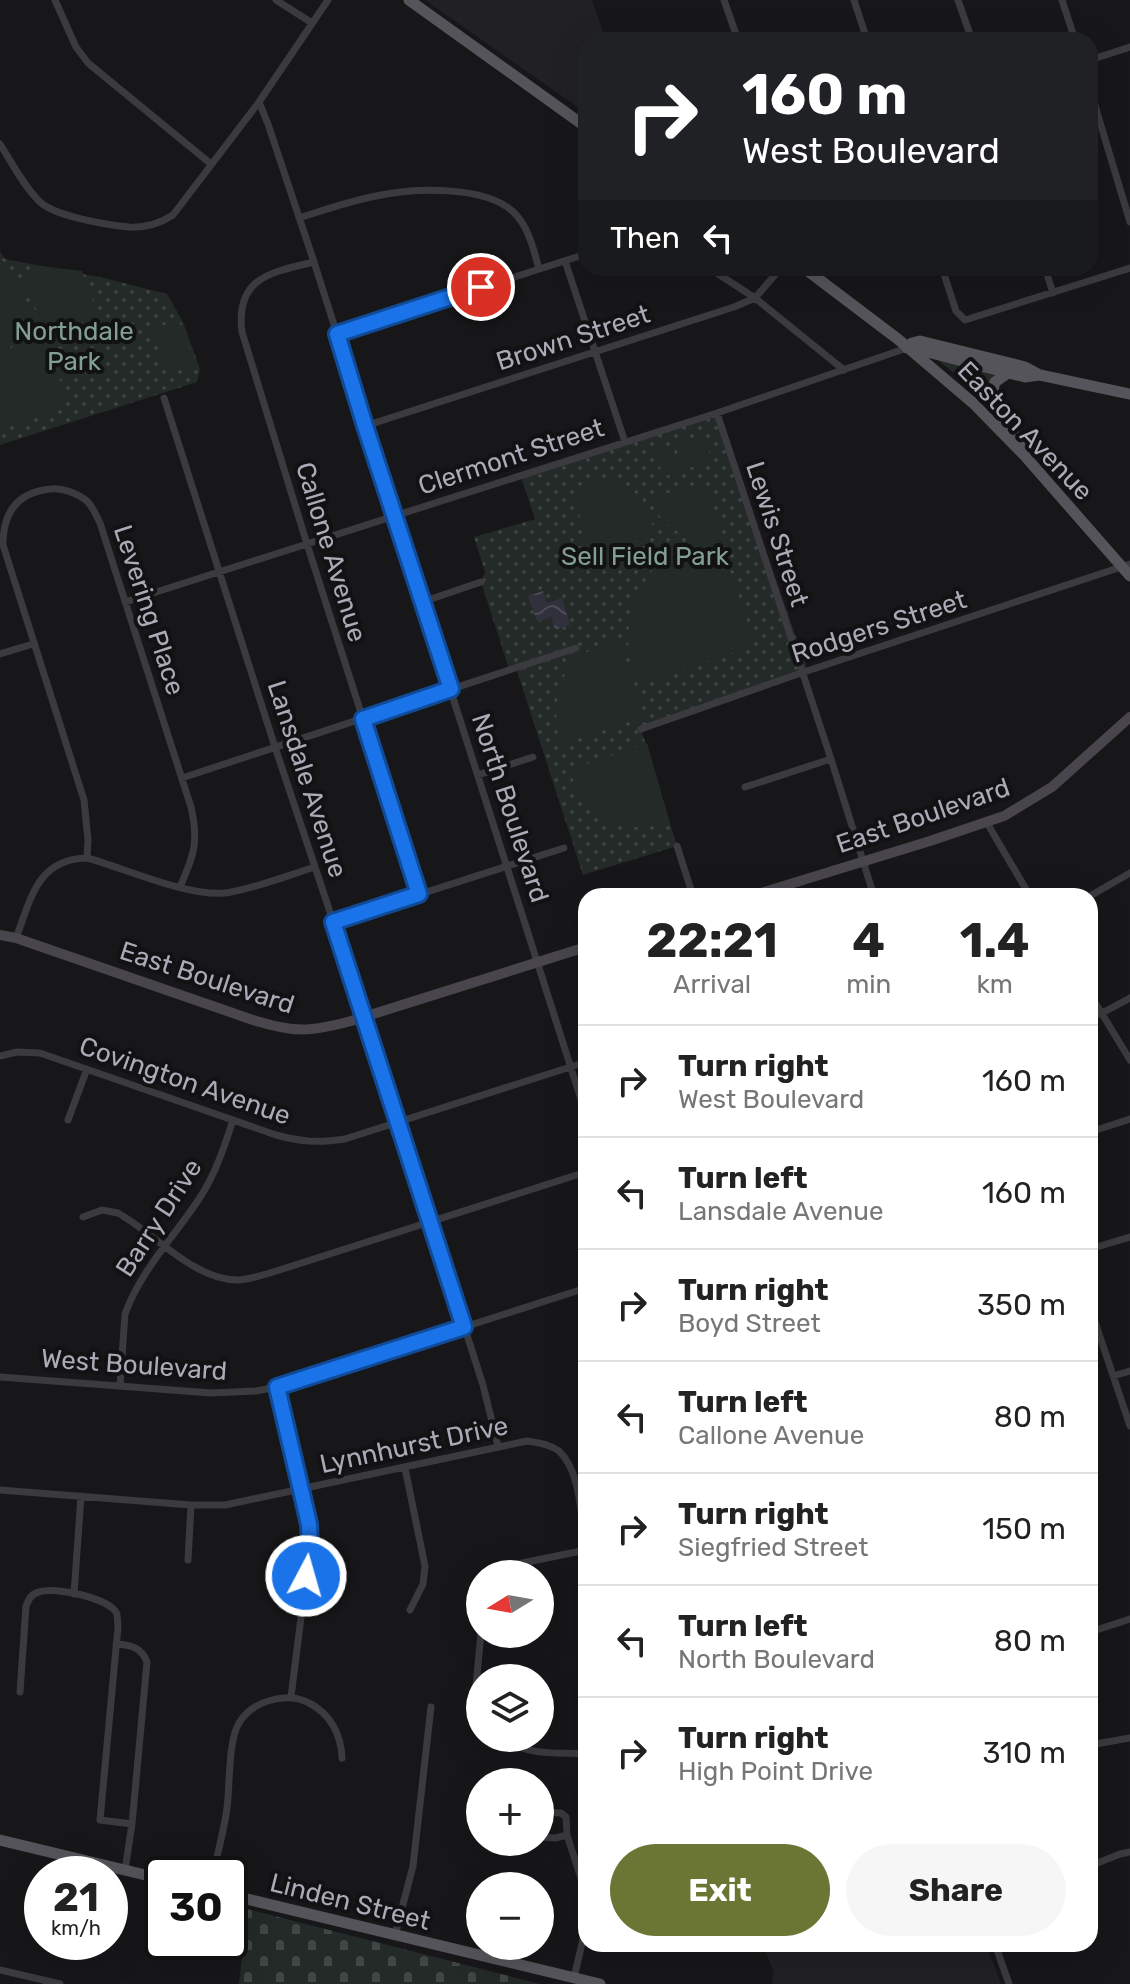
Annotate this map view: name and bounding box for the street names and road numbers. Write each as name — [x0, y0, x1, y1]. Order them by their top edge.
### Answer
street label: Brown Street — [492, 299, 654, 377]
street label: Easton Avenue — [951, 355, 1099, 507]
street label: Clermont Street — [414, 412, 608, 502]
street label: Callone Avenue — [289, 458, 373, 646]
street label: Lewis Street — [739, 458, 815, 610]
street label: Levering Place — [107, 521, 191, 699]
street label: Rodgers Street — [788, 584, 970, 670]
street label: Lansdale Avenue — [261, 677, 353, 881]
street label: North Boulevard — [465, 710, 555, 906]
street label: East Boulevard — [832, 772, 1014, 860]
street label: East Boulevard — [116, 935, 298, 1021]
street label: Covington Avenue — [75, 1030, 295, 1132]
street label: Barry Drive — [109, 1153, 209, 1283]
street label: West Boulevard — [40, 1343, 228, 1387]
street label: Lynnhurst Drive — [317, 1410, 511, 1480]
street label: Linden Street — [267, 1867, 433, 1937]

